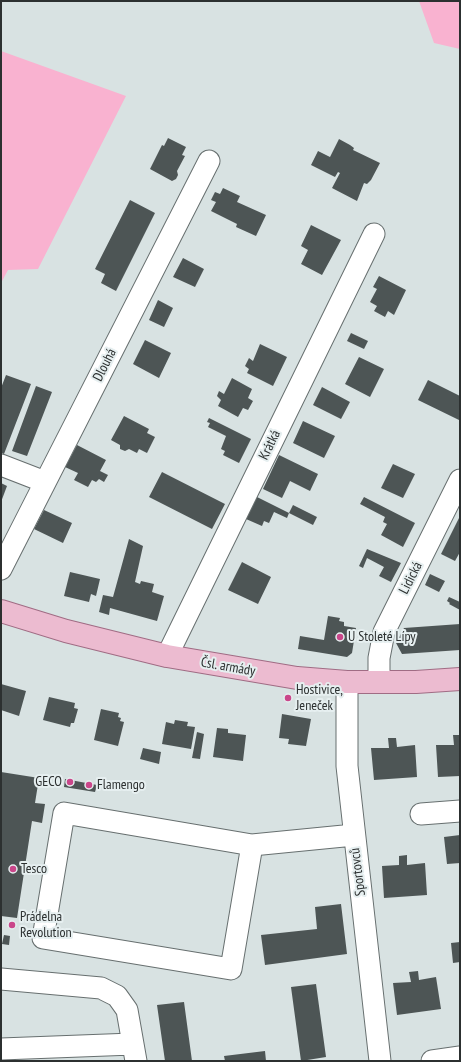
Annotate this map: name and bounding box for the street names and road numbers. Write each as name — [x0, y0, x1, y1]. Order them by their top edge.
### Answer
street label: Dlouhá — [90, 346, 120, 384]
street label: Krátká — [256, 427, 284, 463]
street label: Lidická — [396, 559, 426, 597]
street label: Čsl. armády — [199, 654, 257, 680]
street label: Sportovců — [347, 847, 369, 897]

